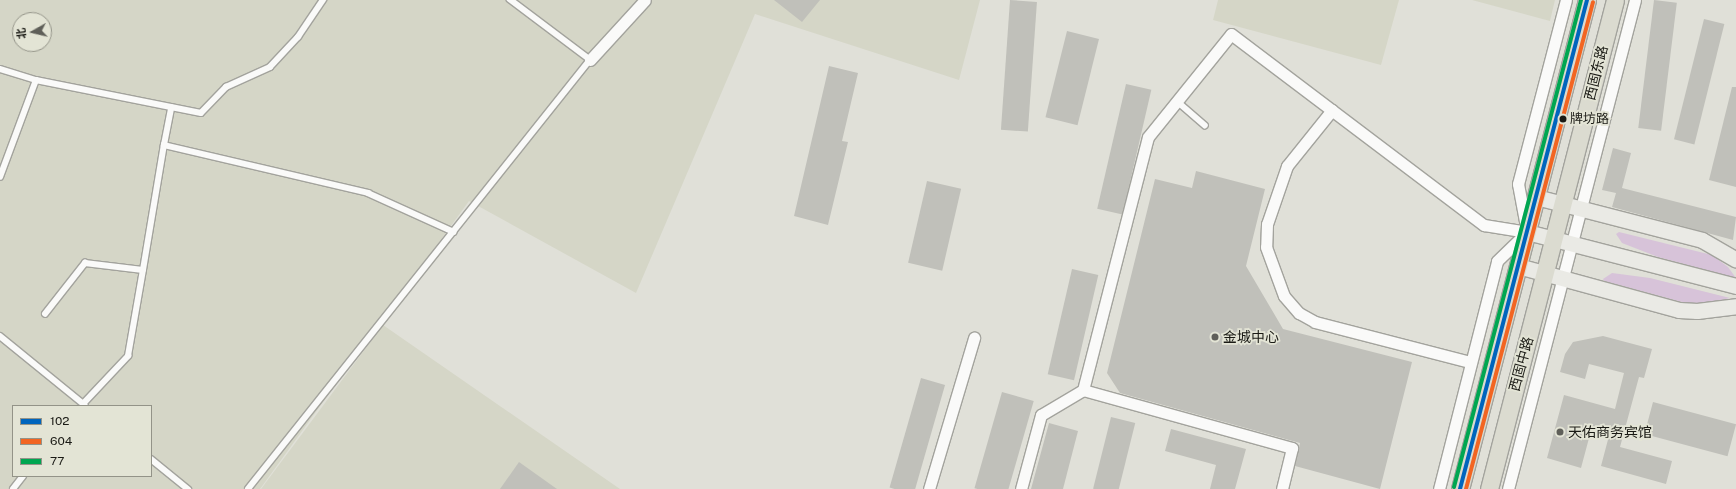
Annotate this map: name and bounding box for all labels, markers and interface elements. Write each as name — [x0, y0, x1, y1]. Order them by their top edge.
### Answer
north arrow — [12, 12, 52, 52]
text: 北 — [14, 27, 28, 40]
street label: 西固东路 — [1581, 44, 1611, 102]
place label: 牌坊路 — [1570, 111, 1609, 127]
marker: 牌坊路 — [1558, 114, 1568, 124]
place label: 金城中心 — [1223, 329, 1279, 345]
marker: 金城中心 — [1210, 332, 1220, 342]
street label: 西固中路 — [1506, 335, 1536, 393]
legend — [12, 405, 152, 477]
text: 102 — [50, 414, 69, 428]
place label: 天佑商务宾馆 — [1568, 424, 1652, 440]
marker: 天佑商务宾馆 — [1555, 427, 1565, 437]
text: 604 — [50, 434, 72, 448]
text: 77 — [50, 454, 65, 468]

